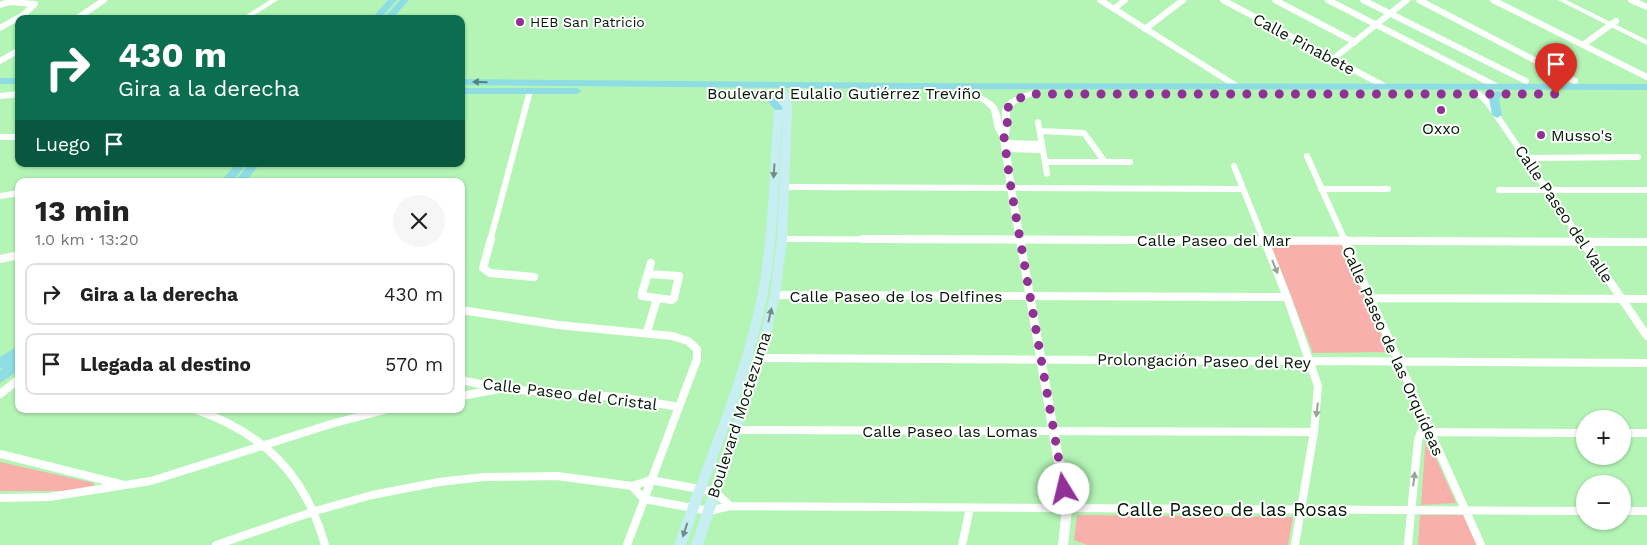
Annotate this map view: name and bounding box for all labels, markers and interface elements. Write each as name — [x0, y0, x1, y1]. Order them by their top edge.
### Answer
street label: Calle Pinabete — [1250, 9, 1358, 79]
place label: HEB San Patricio — [530, 14, 645, 30]
marker: HEB San Patricio — [514, 16, 526, 28]
text: 430 m — [118, 34, 227, 76]
icon: right — [35, 35, 100, 100]
pin — [1535, 43, 1577, 94]
icon: arrive — [1542, 50, 1570, 78]
text: Gira a la derecha — [118, 76, 300, 101]
one-way arrow — [472, 78, 488, 86]
street label: Boulevard Eulalio Gutiérrez Treviño — [707, 84, 981, 103]
marker: Oxxo — [1435, 104, 1447, 116]
place label: Oxxo — [1422, 119, 1460, 138]
place label: Musso's — [1551, 126, 1613, 145]
marker: Musso's — [1535, 129, 1547, 141]
icon: arrive — [100, 130, 128, 158]
text: Luego — [35, 133, 90, 156]
street label: Calle Paseo del Valle — [1511, 142, 1617, 286]
one-way arrow — [770, 163, 778, 179]
text: 13 min — [35, 193, 130, 228]
button: close — [393, 195, 445, 247]
text: 1.0 km · 13:20 — [35, 230, 139, 249]
street label: Calle Paseo del Mar — [1137, 231, 1292, 250]
street label: Calle Paseo de las Orquídeas — [1338, 243, 1448, 459]
one-way arrow — [1271, 260, 1279, 274]
icon: right — [37, 280, 65, 308]
text: Gira a la derecha — [80, 283, 238, 306]
text: 430 m — [384, 283, 443, 306]
street label: Calle Paseo de los Delfines — [790, 287, 1002, 306]
one-way arrow — [766, 308, 774, 323]
street label: Boulevard Moctezuma — [703, 330, 775, 500]
icon: arrive — [37, 350, 65, 378]
street label: Prolongación Paseo del Rey — [1097, 350, 1312, 372]
text: Llegada al destino — [80, 353, 251, 376]
text: 570 m — [385, 353, 443, 376]
street label: Calle Paseo del Cristal — [482, 374, 659, 414]
one-way arrow — [1313, 402, 1321, 418]
map controls — [1576, 410, 1631, 530]
button: + — [1576, 410, 1631, 465]
street label: Calle Paseo las Lomas — [862, 422, 1038, 441]
position arrow — [1037, 462, 1089, 514]
one-way arrow — [1410, 471, 1418, 487]
button: − — [1576, 475, 1631, 530]
street label: Calle Paseo de las Rosas — [1117, 498, 1347, 521]
one-way arrow — [681, 522, 688, 537]

